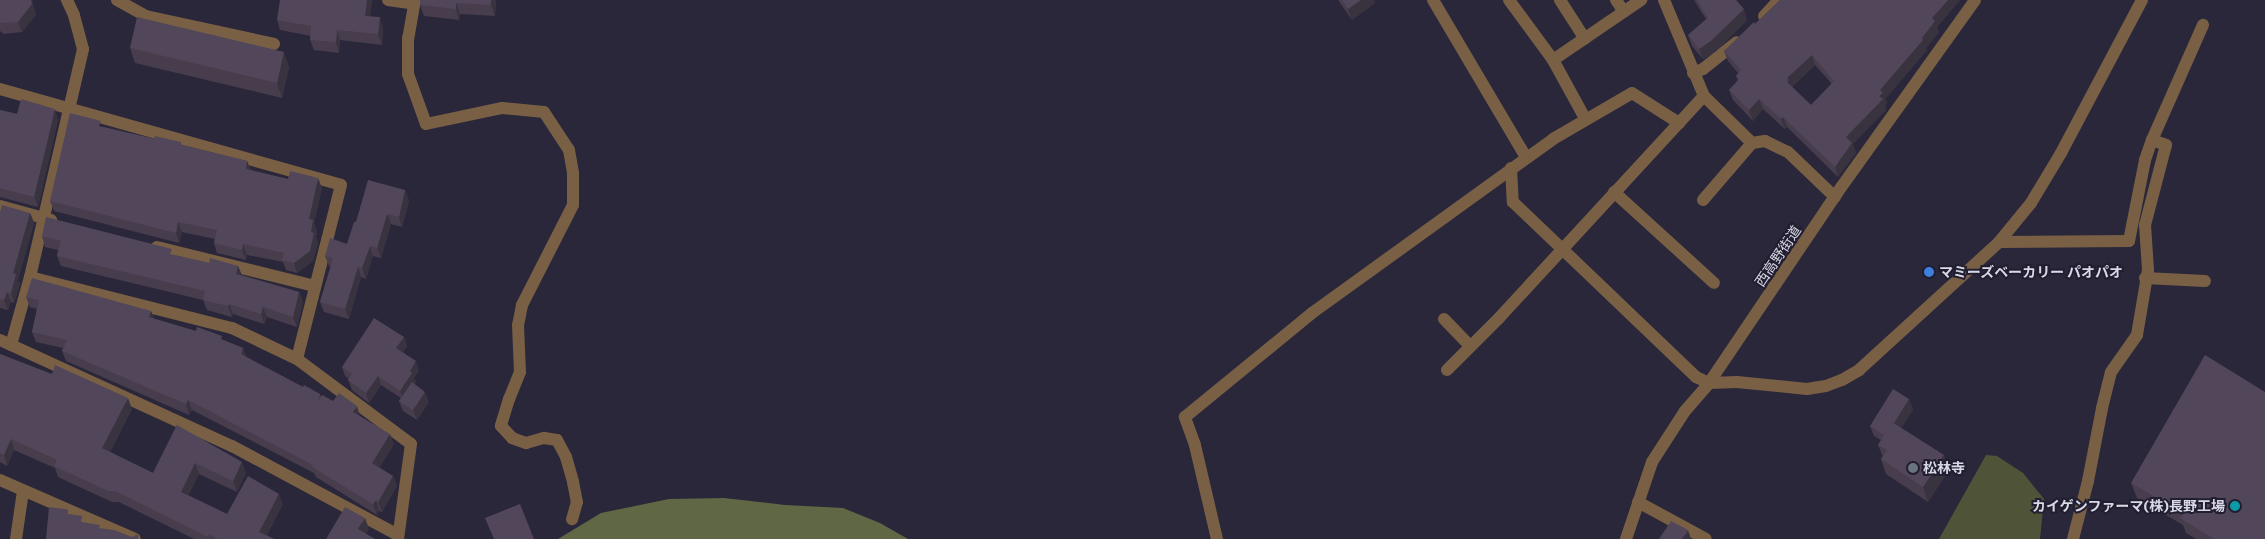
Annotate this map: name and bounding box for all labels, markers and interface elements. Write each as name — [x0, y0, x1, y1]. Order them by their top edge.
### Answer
street label: 西高野街道 — [1751, 222, 1805, 290]
place label: マミーズベーカリー パオパオ — [1939, 264, 2124, 280]
marker: マミーズベーカリー パオパオ — [1923, 266, 1935, 278]
place label: 松林寺 — [1923, 460, 1965, 476]
marker: 松林寺 — [1907, 462, 1919, 474]
place label: カイゲンファーマ(株)長野工場 — [2031, 498, 2225, 514]
marker: カイゲンファーマ(株)長野工場 — [2229, 500, 2241, 512]

